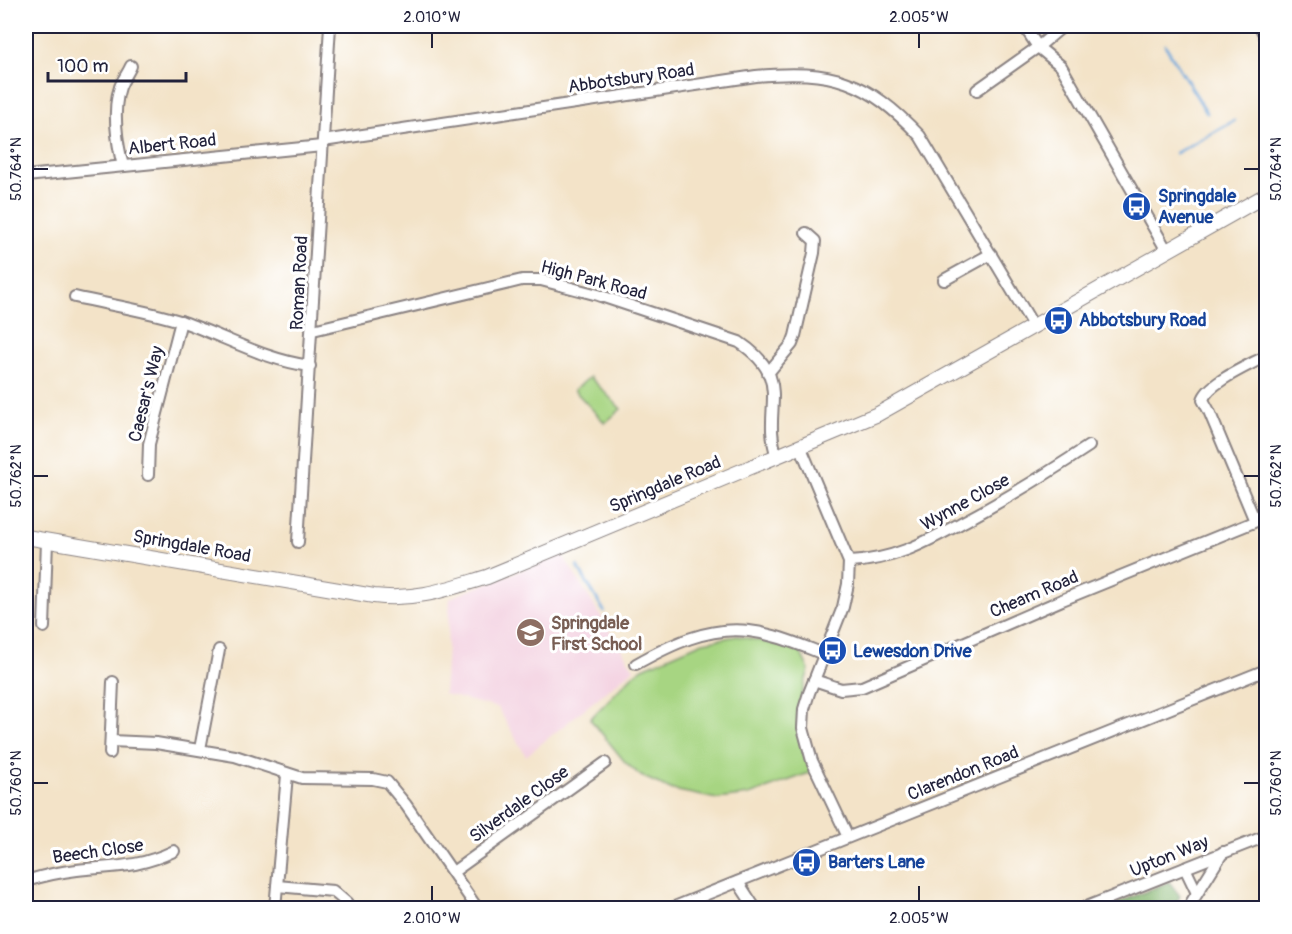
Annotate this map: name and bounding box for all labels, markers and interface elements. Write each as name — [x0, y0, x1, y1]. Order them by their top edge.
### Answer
text: 2.010°W — [403, 8, 461, 27]
text: 2.005°W — [889, 8, 949, 27]
scale bar — [48, 45, 186, 83]
text: 100 m — [57, 55, 109, 78]
street label: Abbotsbury Road — [566, 58, 696, 99]
street label: Albert Road — [127, 128, 217, 161]
text: 50.764°N — [7, 137, 26, 201]
text: 50.764°N — [1267, 137, 1286, 201]
place label: Springdale Avenue — [1158, 185, 1237, 229]
bus stop icon: Springdale Avenue — [1121, 190, 1153, 222]
street label: Roman Road — [286, 235, 313, 331]
street label: High Park Road — [538, 255, 649, 306]
bus stop icon: Abbotsbury Road — [1042, 304, 1074, 336]
place label: Abbotsbury Road — [1079, 309, 1207, 332]
street label: Caesar's Way — [123, 343, 170, 445]
text: 50.762°N — [7, 444, 26, 508]
text: 50.762°N — [1267, 444, 1286, 508]
street label: Springdale Road — [606, 451, 725, 518]
street label: Wynne Close — [917, 469, 1014, 536]
street label: Springdale Road — [131, 525, 253, 568]
street label: Cheam Road — [986, 566, 1082, 623]
place label: Springdale First School — [551, 612, 642, 656]
school or university icon: Springdale First School — [514, 617, 546, 649]
bus stop icon: Lewesdon Drive — [816, 635, 848, 667]
place label: Lewesdon Drive — [853, 640, 973, 663]
street label: Clarendon Road — [904, 741, 1022, 806]
text: 50.760°N — [7, 750, 26, 816]
text: 50.760°N — [1267, 750, 1286, 816]
street label: Silverdale Close — [465, 761, 574, 848]
street label: Upton Way — [1127, 830, 1212, 883]
street label: Beech Close — [51, 834, 145, 869]
bus stop icon: Barters Lane — [791, 846, 823, 878]
place label: Barters Lane — [828, 851, 926, 874]
text: 2.010°W — [403, 909, 461, 928]
text: 2.005°W — [889, 909, 949, 928]

